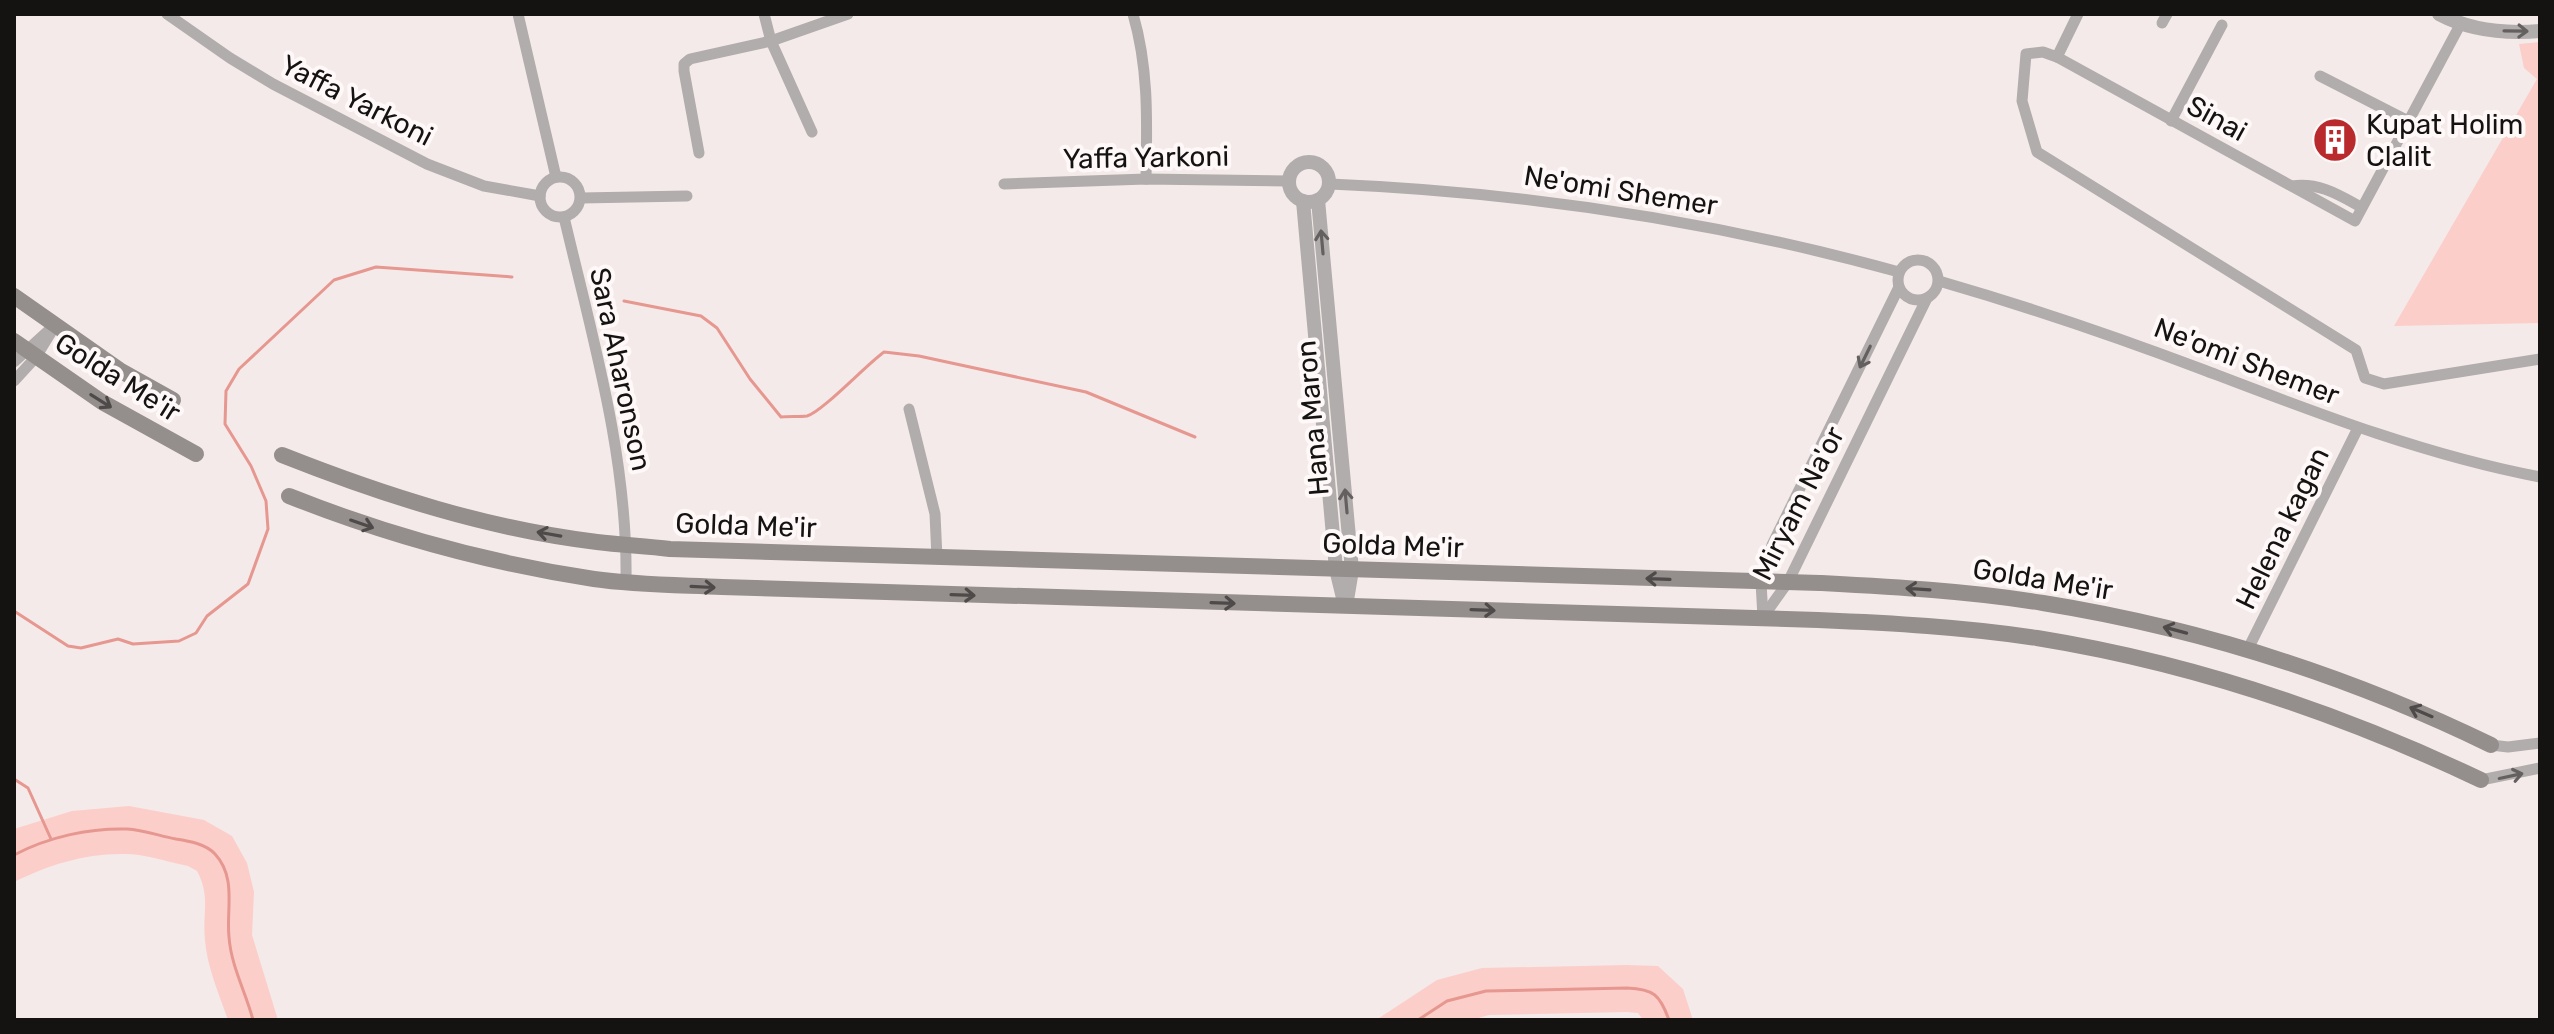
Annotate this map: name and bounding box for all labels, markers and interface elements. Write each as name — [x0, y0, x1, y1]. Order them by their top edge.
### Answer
one-way arrow — [2502, 24, 2529, 39]
street label: Yaffa Yarkoni — [275, 48, 438, 153]
street label: Sinai — [2181, 89, 2252, 148]
place label: Kupat Holim Clalit — [2366, 108, 2523, 173]
building icon: Kupat Holim Clalit — [2311, 116, 2359, 164]
street label: Yaffa Yarkoni — [1063, 140, 1229, 175]
street label: Ne'omi Shemer — [1522, 159, 1720, 222]
one-way arrow — [1314, 229, 1329, 256]
street label: Sara Aharonson — [583, 265, 658, 474]
street label: Ne'omi Shemer — [2150, 311, 2344, 412]
street label: Golda Me'ir — [49, 326, 187, 429]
street label: Hana Maron — [1289, 339, 1336, 497]
one-way arrow — [1857, 344, 1872, 368]
one-way arrow — [89, 393, 112, 409]
street label: Miryam Na'or — [1746, 421, 1851, 586]
street label: Helena kagan — [2229, 442, 2336, 615]
one-way arrow — [1338, 488, 1353, 515]
street label: Golda Me'ir — [675, 507, 818, 544]
one-way arrow — [349, 517, 374, 532]
one-way arrow — [537, 525, 562, 540]
street label: Golda Me'ir — [1322, 527, 1465, 564]
street label: Golda Me'ir — [1970, 552, 2116, 607]
one-way arrow — [1645, 571, 1672, 586]
one-way arrow — [689, 579, 716, 594]
one-way arrow — [1905, 581, 1932, 596]
one-way arrow — [949, 587, 976, 602]
one-way arrow — [1209, 595, 1236, 610]
one-way arrow — [1469, 603, 1496, 618]
one-way arrow — [2162, 621, 2188, 636]
one-way arrow — [2409, 704, 2434, 719]
one-way arrow — [2498, 768, 2523, 783]

